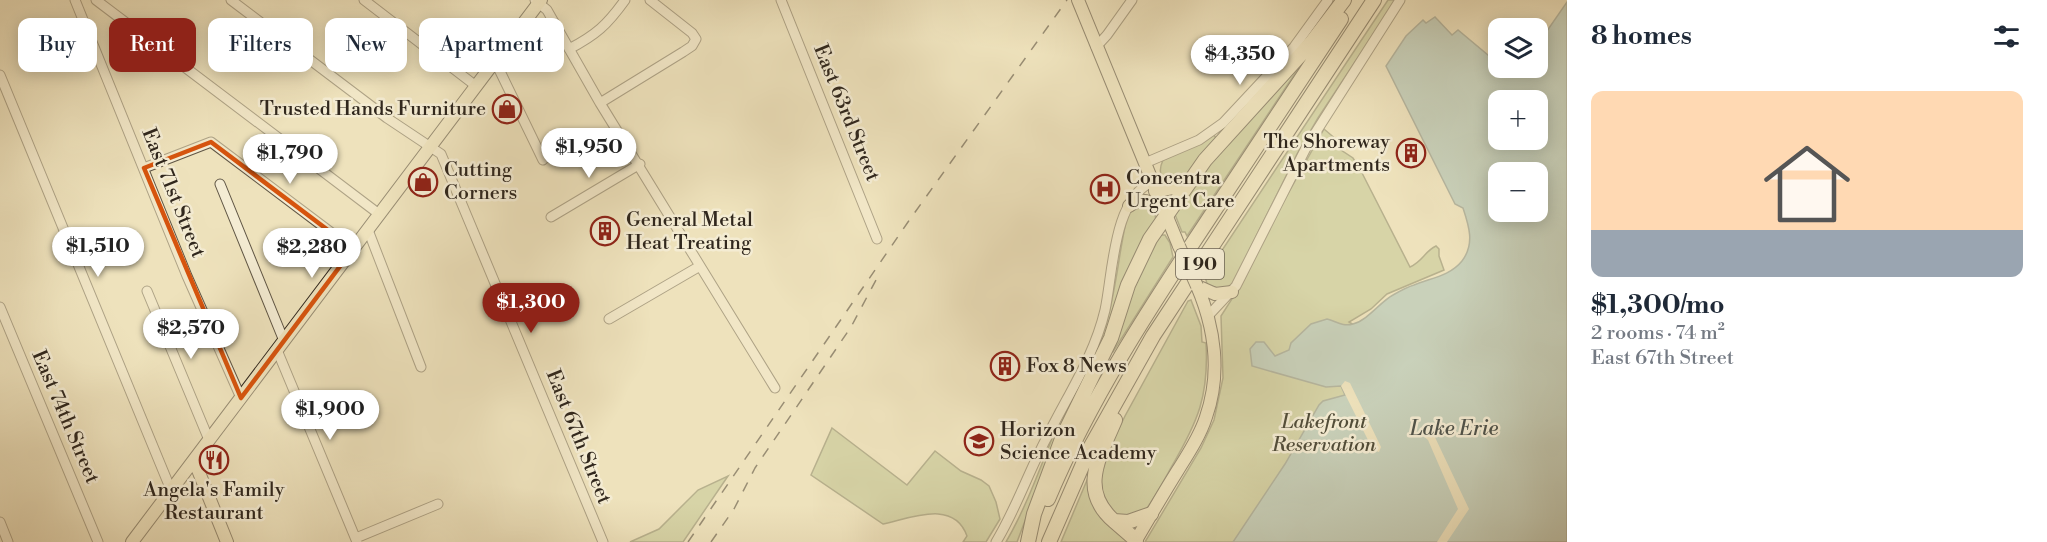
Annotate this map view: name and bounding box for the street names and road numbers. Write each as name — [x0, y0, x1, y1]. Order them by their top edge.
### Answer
street label: East 63rd Street — [807, 41, 885, 185]
street label: East 71st Street — [136, 124, 210, 262]
road number: I 90 — [1176, 249, 1224, 279]
street label: East 74th Street — [26, 346, 104, 488]
street label: East 67th Street — [540, 366, 616, 508]

